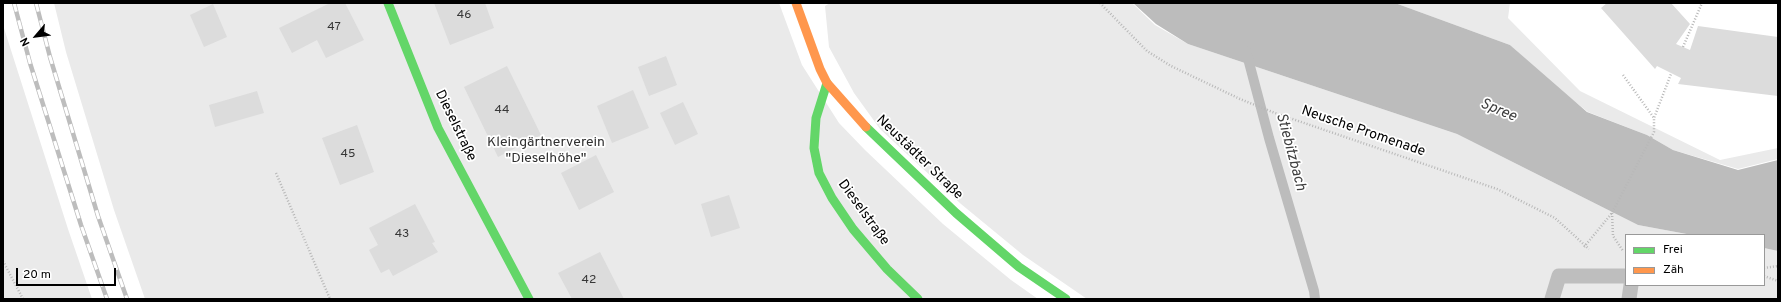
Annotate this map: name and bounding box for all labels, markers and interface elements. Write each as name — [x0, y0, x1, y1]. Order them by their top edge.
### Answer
house number: 46 — [457, 9, 471, 23]
north arrow — [16, 16, 56, 56]
house number: 47 — [327, 21, 341, 35]
text: N — [17, 35, 33, 48]
street label: Dieselstraße — [431, 88, 479, 164]
water label: Spree — [1477, 95, 1519, 127]
street label: Neusche Promenade — [1299, 103, 1427, 161]
house number: 44 — [495, 104, 509, 118]
water label: Stiebitzbach — [1271, 111, 1309, 193]
street label: Neustädter Straße — [872, 112, 966, 204]
park label: Kleingärtnerverein "Dieselhöhe" — [487, 135, 605, 168]
house number: 45 — [341, 148, 355, 162]
street label: Dieselstraße — [834, 177, 892, 249]
house number: 43 — [395, 228, 409, 242]
legend — [1625, 234, 1765, 286]
text: Frei — [1663, 242, 1683, 258]
scale bar — [18, 260, 118, 286]
text: Zäh — [1663, 262, 1684, 278]
text: 20 m — [23, 267, 51, 283]
house number: 42 — [582, 274, 596, 288]

